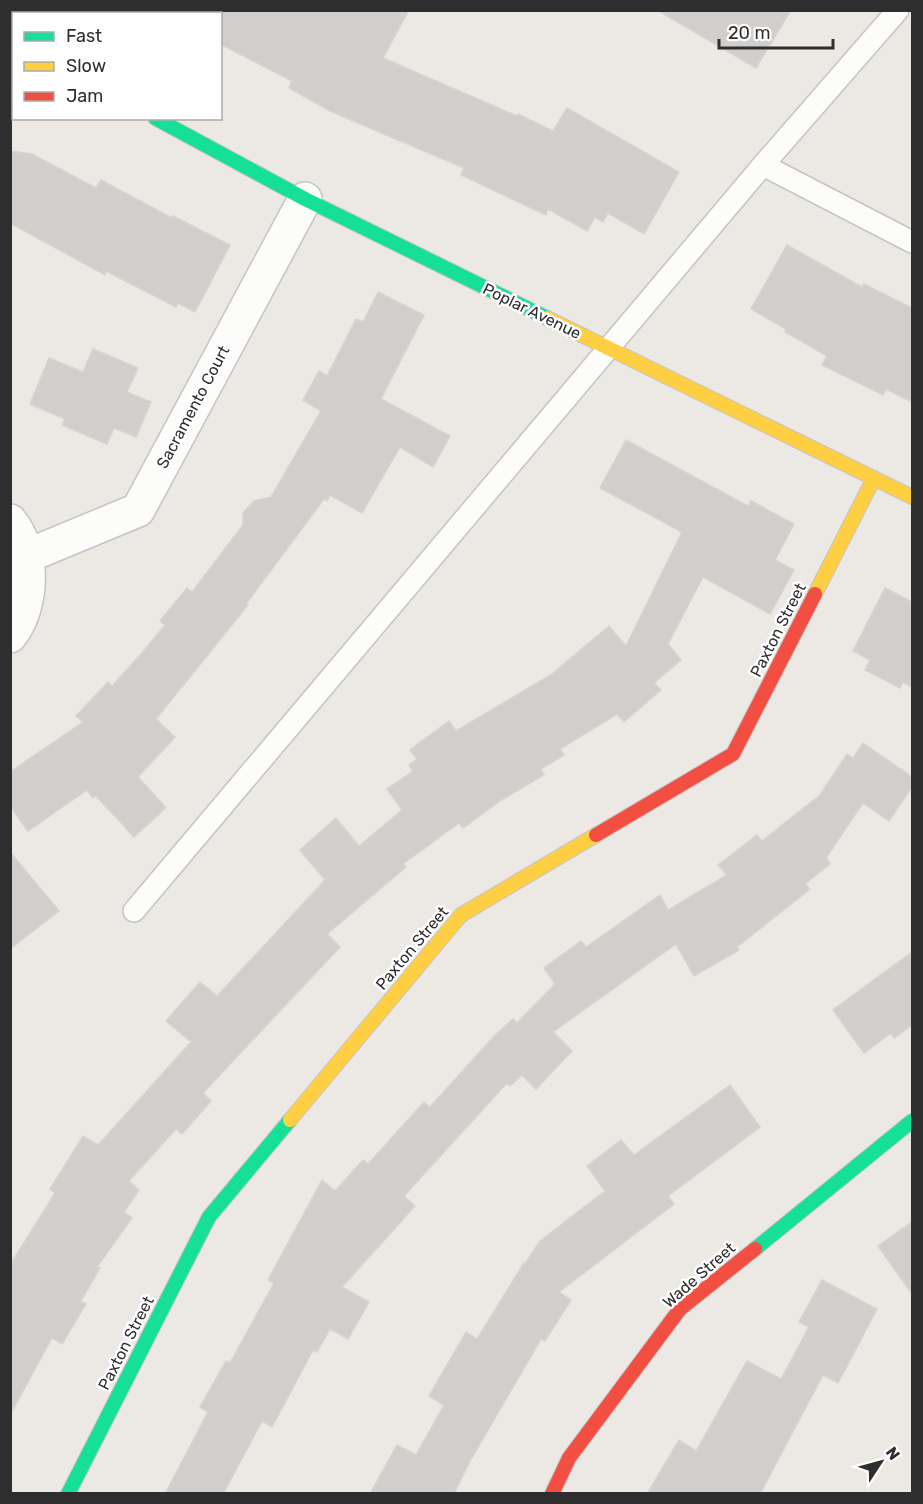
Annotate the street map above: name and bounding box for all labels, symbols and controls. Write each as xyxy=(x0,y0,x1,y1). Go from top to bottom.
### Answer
legend xyxy=(12,12,222,120)
scale bar xyxy=(719,12,833,50)
text: 20 m xyxy=(728,22,770,44)
text: Fast xyxy=(66,25,102,47)
text: Slow xyxy=(66,55,106,77)
text: Jam xyxy=(66,85,103,107)
street label: Poplar Avenue xyxy=(480,279,584,343)
street label: Sacramento Court xyxy=(153,342,233,472)
street label: Paxton Street xyxy=(746,580,810,680)
street label: Paxton Street xyxy=(372,902,452,994)
street label: Wade Street xyxy=(659,1238,739,1312)
street label: Paxton Street xyxy=(94,1293,158,1393)
north arrow xyxy=(851,1432,911,1492)
text: N xyxy=(882,1443,904,1464)

